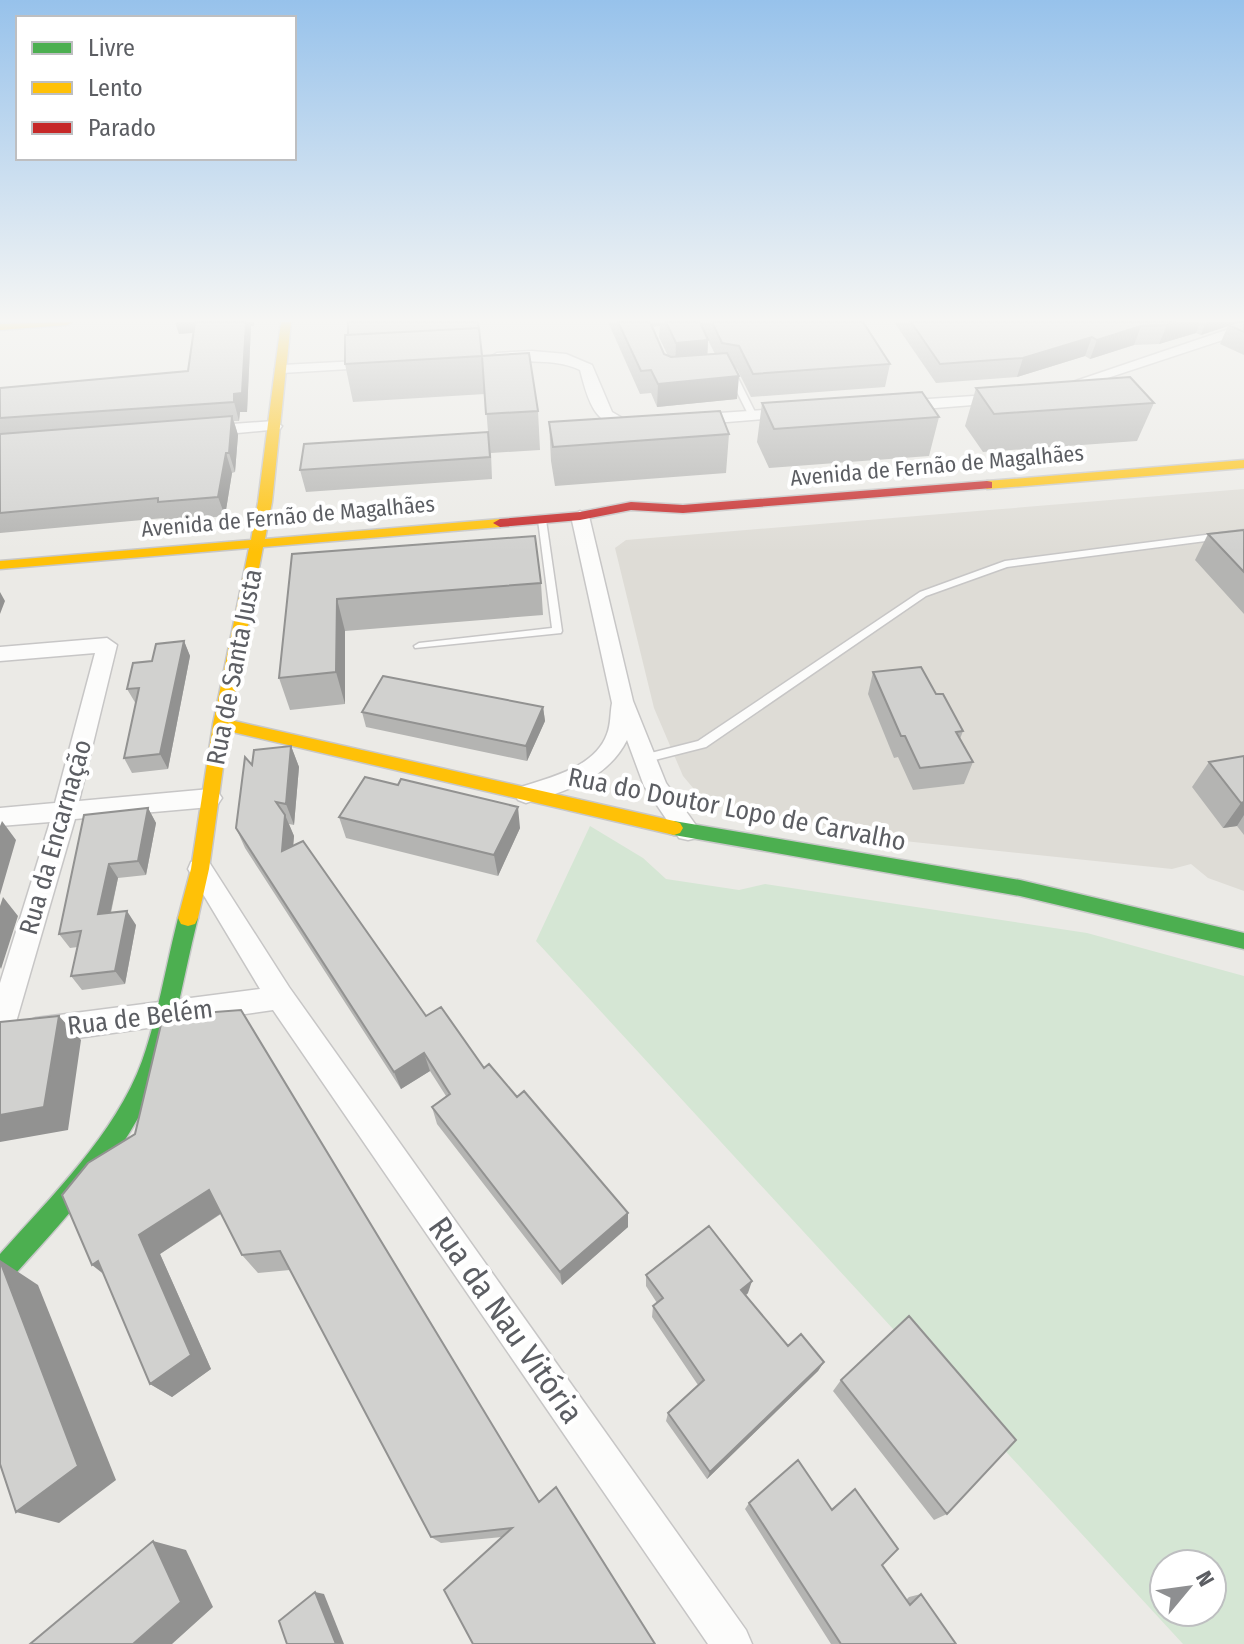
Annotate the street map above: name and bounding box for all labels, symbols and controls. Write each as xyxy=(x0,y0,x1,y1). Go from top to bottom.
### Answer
legend xyxy=(16,16,296,160)
text: Livre xyxy=(88,34,135,62)
text: Lento xyxy=(88,74,143,102)
text: Parado xyxy=(88,114,156,142)
street label: Avenida de Fernão de Magalhães xyxy=(789,439,1085,492)
street label: Avenida de Fernão de Magalhães xyxy=(140,490,436,543)
street label: Rua de Santa Justa xyxy=(200,567,269,768)
street label: Rua da Encarnação xyxy=(13,736,98,938)
street label: Rua do Doutor Lopo de Carvalho xyxy=(565,762,908,857)
street label: Rua de Belém xyxy=(66,993,214,1042)
street label: Rua da Nau Vitória xyxy=(421,1210,591,1430)
north arrow xyxy=(1148,1548,1228,1628)
text: N xyxy=(1190,1566,1220,1591)

